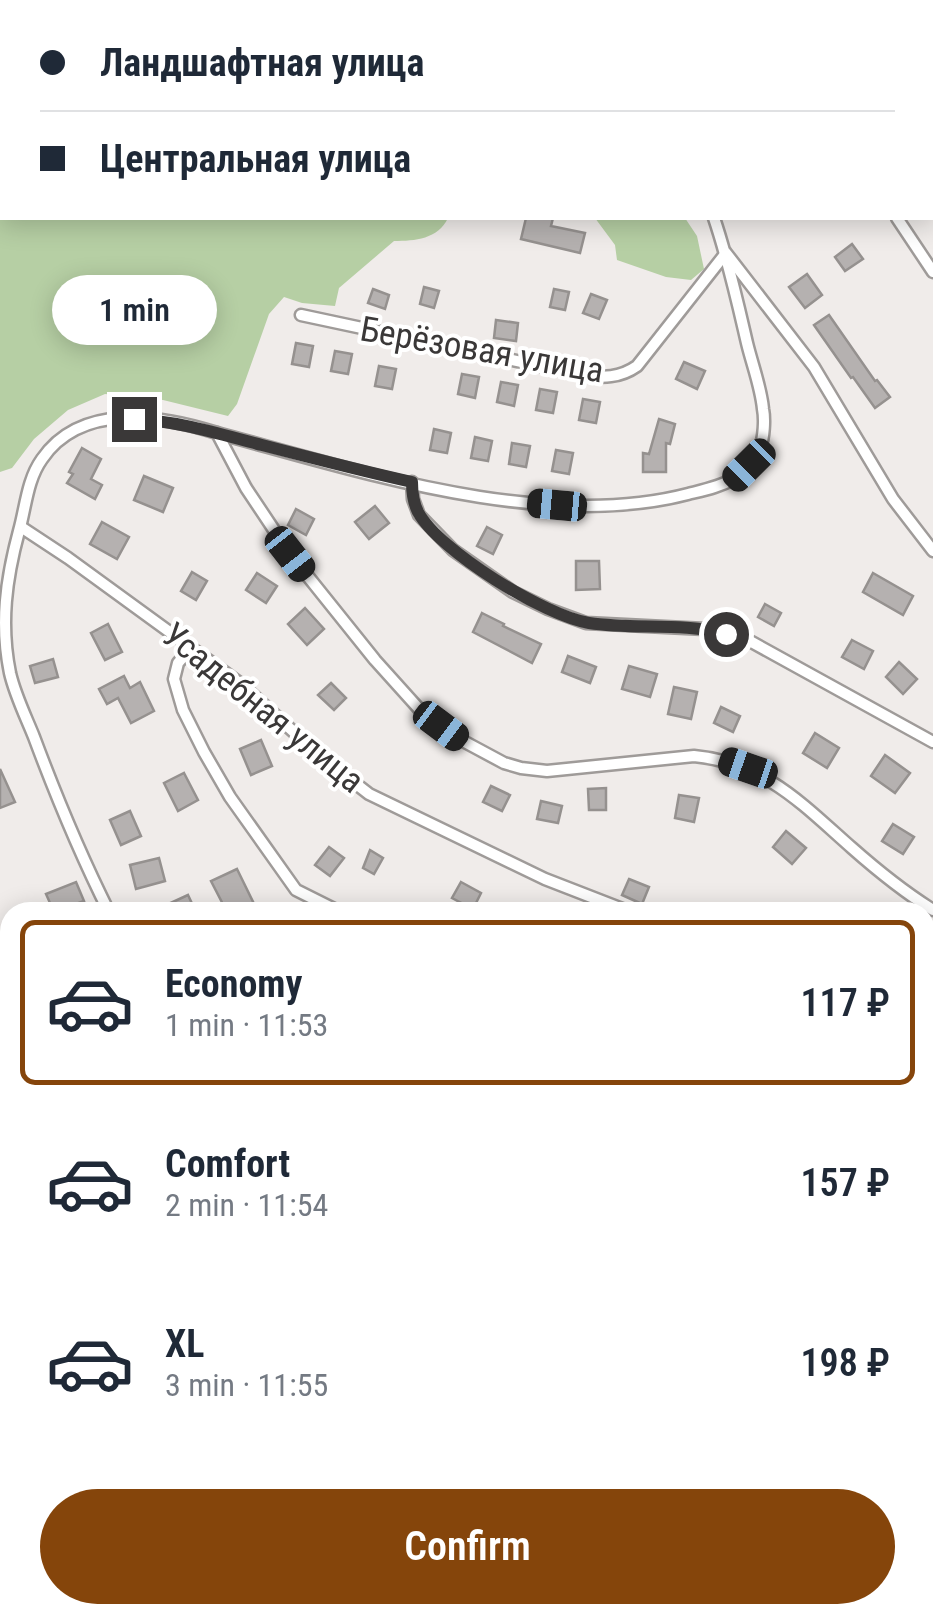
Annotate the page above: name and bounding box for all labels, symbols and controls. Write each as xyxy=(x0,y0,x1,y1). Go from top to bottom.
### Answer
text: Ландшафтная улица xyxy=(100,41,424,85)
text: Центральная улица xyxy=(100,137,411,181)
callout: 1 min xyxy=(52,274,216,344)
text: 1 min xyxy=(99,291,170,329)
street label: Берёзовая улица xyxy=(357,308,607,392)
route end xyxy=(112,397,157,442)
car xyxy=(717,433,781,497)
car xyxy=(526,487,588,523)
car xyxy=(260,521,320,587)
route start xyxy=(704,612,749,657)
street label: Усадебная улица xyxy=(154,614,372,802)
car xyxy=(408,696,474,756)
car xyxy=(715,744,781,792)
icon: car xyxy=(45,958,135,1048)
text: Economy xyxy=(165,962,302,1006)
text: 117 ₽ xyxy=(800,981,890,1025)
text: 1 min · 11:53 xyxy=(165,1006,328,1044)
icon: car xyxy=(45,1138,135,1228)
text: Comfort xyxy=(165,1142,290,1186)
text: 157 ₽ xyxy=(800,1161,890,1205)
text: 2 min · 11:54 xyxy=(165,1186,328,1224)
icon: car xyxy=(45,1318,135,1408)
text: XL xyxy=(165,1322,204,1366)
text: 198 ₽ xyxy=(800,1341,890,1385)
text: 3 min · 11:55 xyxy=(165,1366,328,1404)
button: Confirm xyxy=(40,1489,895,1604)

